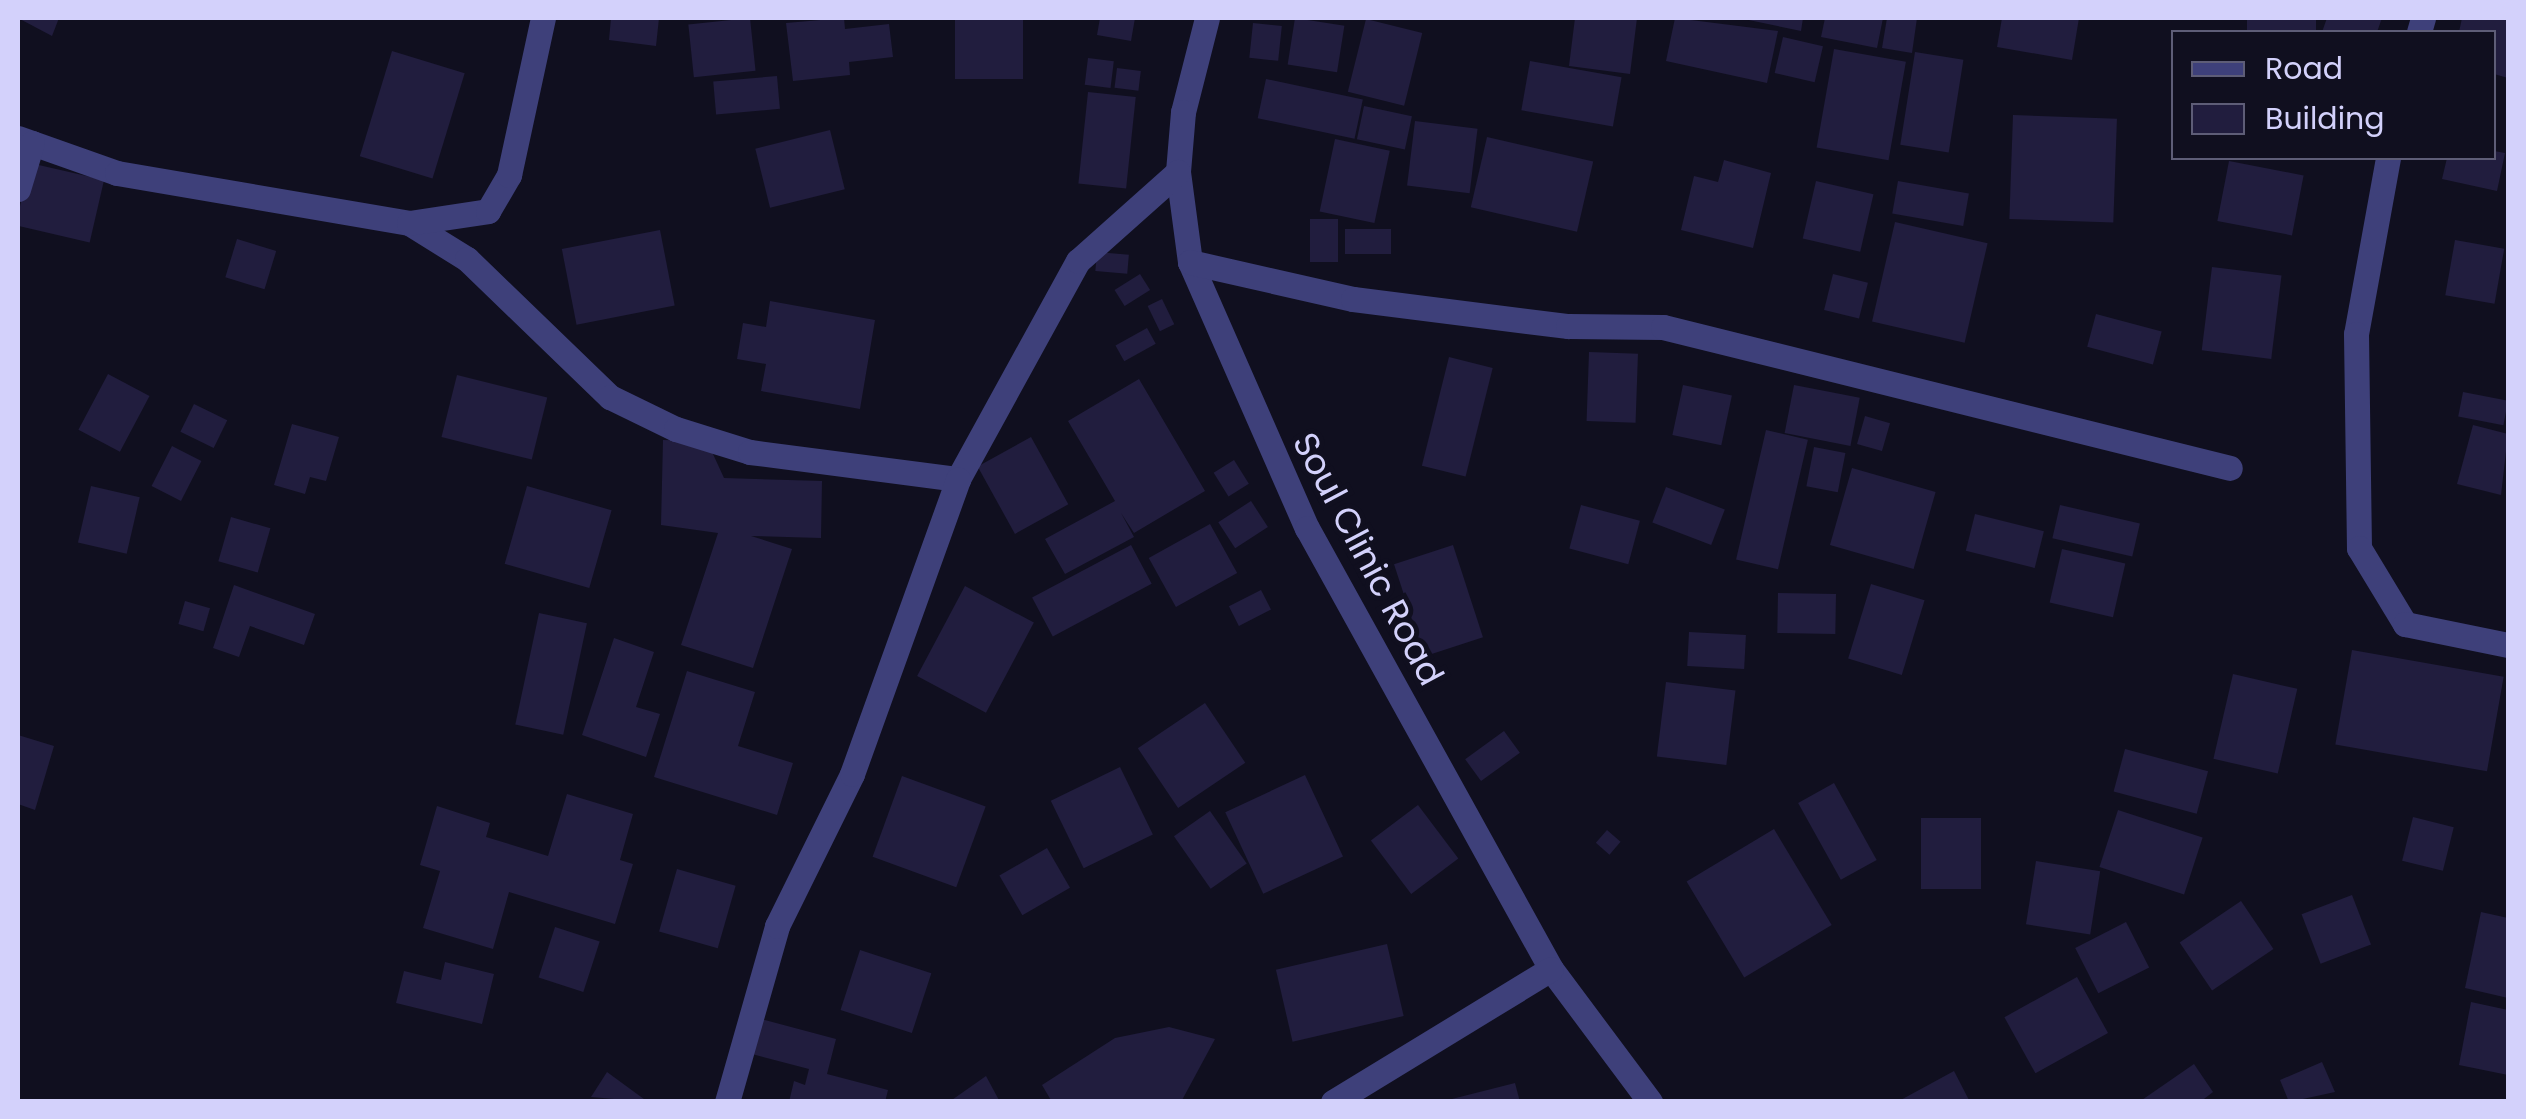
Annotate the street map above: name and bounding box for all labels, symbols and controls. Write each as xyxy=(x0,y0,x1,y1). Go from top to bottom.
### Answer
legend xyxy=(2171,30,2496,160)
text: Road xyxy=(2265,47,2343,90)
text: Building xyxy=(2265,97,2385,140)
street label: Soul Clinic Road xyxy=(1284,425,1452,693)

